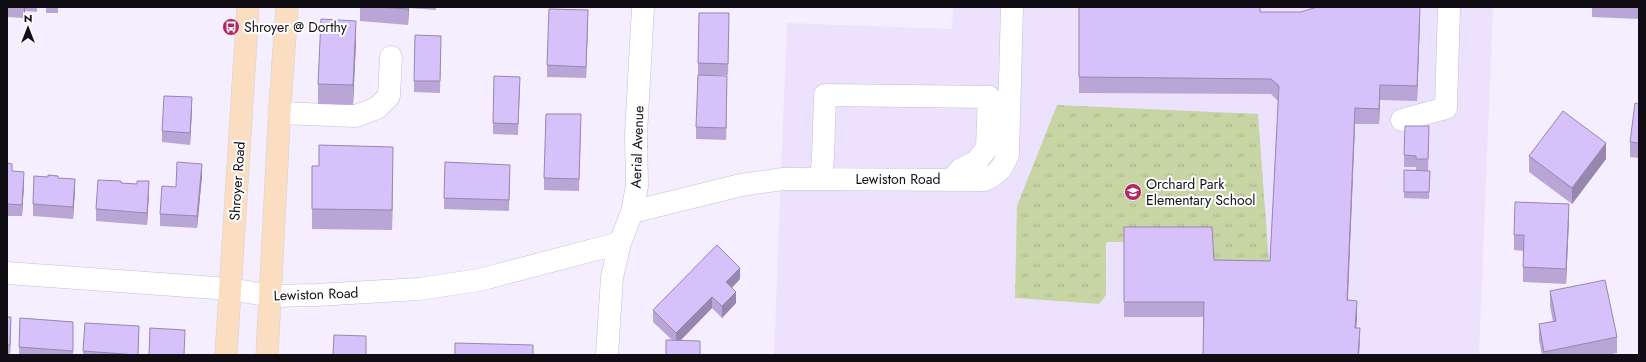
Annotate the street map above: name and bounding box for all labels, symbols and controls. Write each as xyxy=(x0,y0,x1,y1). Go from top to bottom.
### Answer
north arrow xyxy=(8,8,48,48)
text: N xyxy=(24,10,32,26)
bus stop icon: Shroyer @ Dorthy xyxy=(221,17,241,37)
place label: Shroyer @ Dorthy xyxy=(244,17,348,37)
street label: Aerial Avenue xyxy=(626,105,648,189)
street label: Shroyer Road xyxy=(224,141,250,221)
street label: Lewiston Road xyxy=(856,169,940,189)
place label: Orchard Park Elementary School xyxy=(1146,174,1256,210)
school or university icon: Orchard Park Elementary School xyxy=(1123,182,1143,202)
street label: Lewiston Road xyxy=(273,283,359,305)

